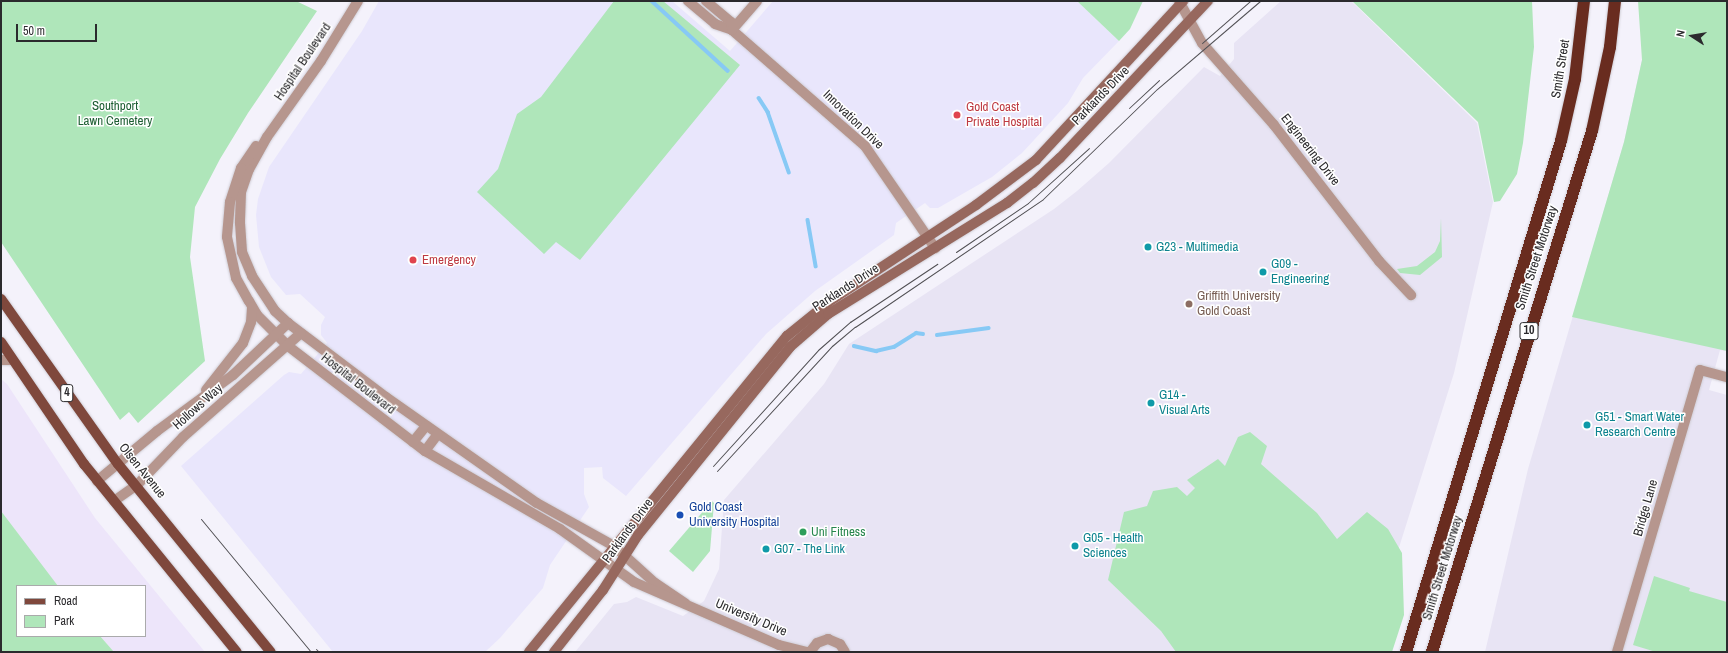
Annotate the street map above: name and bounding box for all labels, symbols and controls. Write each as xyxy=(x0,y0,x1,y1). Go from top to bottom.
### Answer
scale bar xyxy=(18,16,99,42)
north arrow xyxy=(1672,16,1712,56)
street label: Hospital Boulevard xyxy=(271,20,335,104)
text: 50 m xyxy=(23,23,45,39)
text: N xyxy=(1673,29,1688,38)
street label: Smith Street xyxy=(1549,39,1573,99)
street label: Parklands Drive xyxy=(1069,63,1133,129)
street label: Innovation Drive xyxy=(819,87,887,153)
park label: Southport Lawn Cemetery xyxy=(78,99,152,130)
place label: Gold Coast Private Hospital xyxy=(966,100,1042,131)
marker: Gold Coast Private Hospital xyxy=(951,109,963,121)
street label: Engineering Drive xyxy=(1277,111,1343,189)
street label: Smith Street Motorway xyxy=(1513,204,1561,312)
place label: G23 - Multimedia xyxy=(1156,239,1238,255)
marker: G23 - Multimedia xyxy=(1143,242,1153,252)
place label: Emergency xyxy=(422,252,476,268)
marker: Emergency xyxy=(407,254,419,266)
place label: G09 - Engineering xyxy=(1271,257,1329,288)
street label: Parklands Drive xyxy=(810,261,882,315)
marker: G09 - Engineering xyxy=(1258,267,1268,277)
place label: Griffith University Gold Coast xyxy=(1197,289,1280,320)
marker: Griffith University Gold Coast xyxy=(1184,299,1194,309)
road number: 10 xyxy=(1519,321,1539,341)
street label: Hospital Boulevard xyxy=(318,350,398,418)
street label: Hollows Way xyxy=(170,381,226,433)
road number: 4 xyxy=(60,383,74,403)
place label: G14 - Visual Arts xyxy=(1159,388,1210,419)
marker: G14 - Visual Arts xyxy=(1146,398,1156,408)
place label: G51 - Smart Water Research Centre xyxy=(1595,410,1684,441)
marker: G51 - Smart Water Research Centre xyxy=(1582,420,1592,430)
street label: Olsen Avenue xyxy=(115,440,169,502)
street label: Bridge Lane xyxy=(1630,478,1662,538)
street label: Parklands Drive xyxy=(599,496,657,566)
place label: Gold Coast University Hospital xyxy=(689,500,779,531)
marker: Gold Coast University Hospital xyxy=(674,509,686,521)
street label: Smith Street Motorway xyxy=(1420,514,1466,622)
place label: Uni Fitness xyxy=(811,524,866,540)
marker: Uni Fitness xyxy=(798,527,808,537)
place label: G05 - Health Sciences xyxy=(1083,531,1143,562)
place label: G07 - The Link xyxy=(774,541,845,557)
marker: G05 - Health Sciences xyxy=(1070,541,1080,551)
marker: G07 - The Link xyxy=(761,544,771,554)
legend xyxy=(16,585,146,637)
text: Road xyxy=(54,593,78,609)
street label: University Drive xyxy=(713,596,789,640)
text: Park xyxy=(54,613,74,629)

